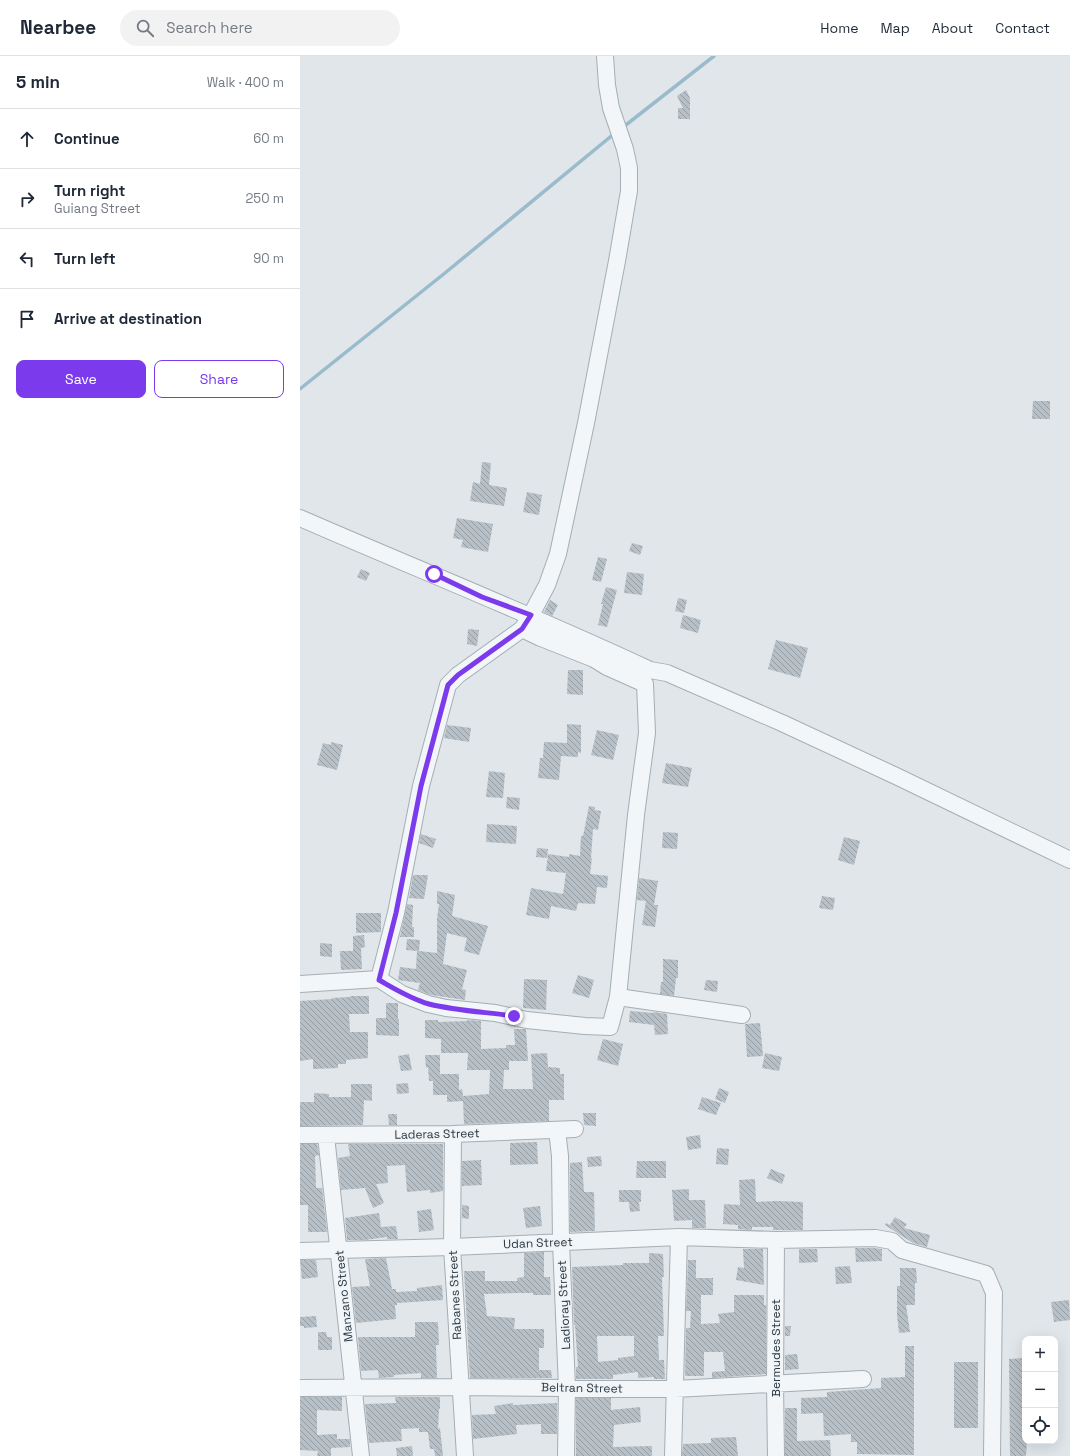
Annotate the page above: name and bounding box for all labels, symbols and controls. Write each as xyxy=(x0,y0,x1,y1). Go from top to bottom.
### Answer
search box xyxy=(120,10,400,46)
text: Nearbee xyxy=(20,15,96,40)
icon: search xyxy=(134,17,156,39)
text: Search here xyxy=(166,18,253,37)
text: Home xyxy=(820,19,858,37)
text: Map xyxy=(880,19,910,37)
text: About xyxy=(932,19,973,37)
text: Contact xyxy=(995,19,1050,37)
text: 5 min xyxy=(16,71,60,93)
text: Walk · 400 m xyxy=(207,74,284,91)
icon: ahead xyxy=(16,128,38,150)
text: Continue xyxy=(54,129,120,148)
text: 60 m xyxy=(253,130,284,147)
text: Turn right xyxy=(54,181,125,200)
icon: right xyxy=(16,188,38,210)
text: 250 m xyxy=(246,190,284,207)
text: Guiang Street xyxy=(54,200,141,217)
icon: left xyxy=(16,248,38,270)
text: Turn left xyxy=(54,249,116,268)
text: 90 m xyxy=(253,250,284,267)
icon: arrive xyxy=(16,308,38,330)
text: Arrive at destination xyxy=(54,309,202,328)
button: Save xyxy=(16,360,146,398)
button: Share xyxy=(154,360,284,398)
route start xyxy=(425,565,443,583)
route end xyxy=(505,1007,523,1025)
street label: Laderas Street xyxy=(394,1125,480,1143)
street label: Udan Street xyxy=(503,1234,573,1252)
street label: Manzano Street xyxy=(331,1249,357,1343)
street label: Rabanes Street xyxy=(445,1250,465,1340)
street label: Ladioray Street xyxy=(554,1260,574,1350)
street label: Bermudes Street xyxy=(768,1299,784,1397)
map controls xyxy=(1022,1336,1058,1444)
button: + xyxy=(1022,1336,1058,1372)
button: − xyxy=(1022,1372,1058,1408)
street label: Beltran Street xyxy=(541,1379,623,1397)
button: locate xyxy=(1022,1408,1058,1444)

